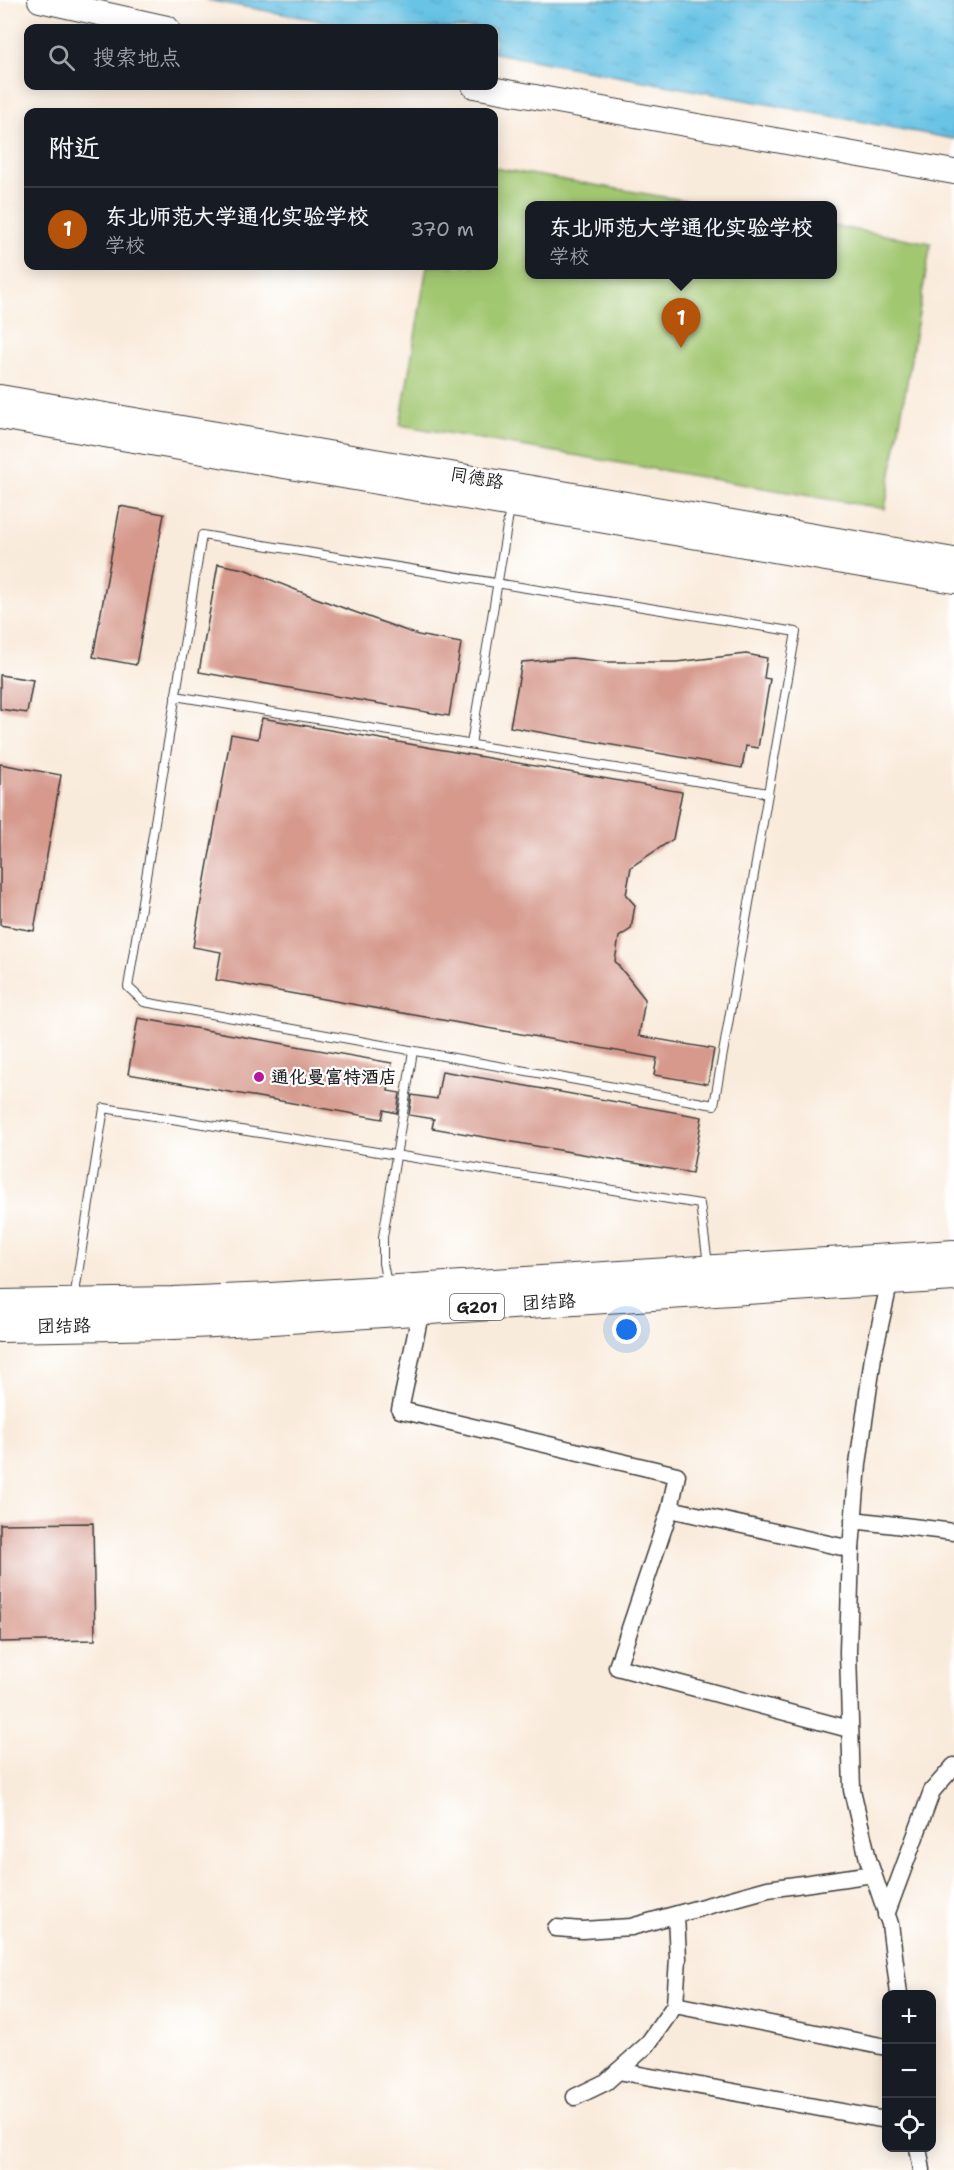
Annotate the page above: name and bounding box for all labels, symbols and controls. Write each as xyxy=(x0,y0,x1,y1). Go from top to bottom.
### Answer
search box xyxy=(24,24,498,90)
icon: search xyxy=(45,41,78,74)
text: 搜索地点 xyxy=(93,43,181,72)
text: 附近 xyxy=(48,130,100,165)
popup xyxy=(525,201,837,279)
text: 东北师范大学通化实验学校 xyxy=(105,202,369,231)
text: 东北师范大学通化实验学校 xyxy=(549,213,813,242)
text: 1 xyxy=(63,216,72,242)
text: 370 m xyxy=(410,216,474,242)
text: 学校 xyxy=(105,232,145,258)
text: 学校 xyxy=(549,243,589,269)
pin: 1 xyxy=(662,298,700,348)
street label: 同德路 xyxy=(448,461,506,495)
place label: 通化曼富特酒店 xyxy=(271,1065,397,1089)
marker: 通化曼富特酒店 xyxy=(252,1070,266,1084)
street label: 团结路 xyxy=(521,1289,577,1315)
road number: G201 xyxy=(450,1294,504,1320)
street label: 团结路 xyxy=(37,1314,91,1338)
your location xyxy=(612,1315,641,1344)
map controls xyxy=(882,1990,936,2152)
button: + xyxy=(882,1990,936,2044)
button: − xyxy=(882,2044,936,2098)
button: locate xyxy=(882,2098,936,2152)

